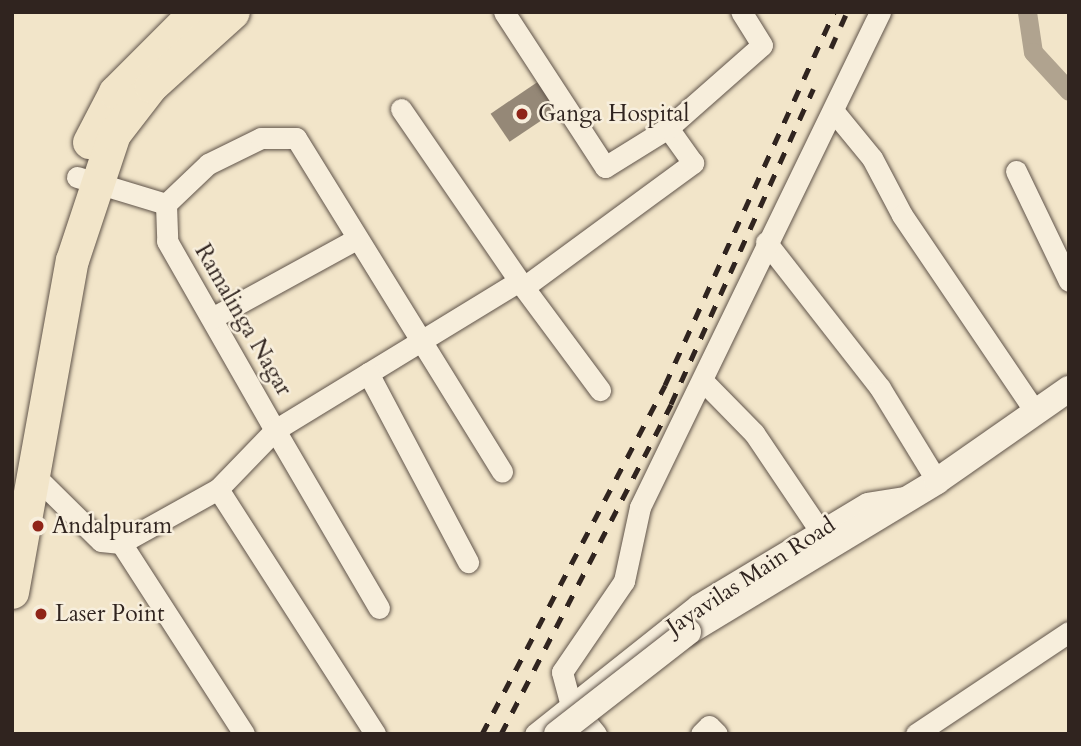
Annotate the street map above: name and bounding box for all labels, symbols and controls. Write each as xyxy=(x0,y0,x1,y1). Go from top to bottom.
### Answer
place label: Ganga Hospital xyxy=(538,100,689,128)
marker: Ganga Hospital xyxy=(512,104,532,124)
street label: Ramalinga Nagar xyxy=(188,239,298,401)
street label: Jayavilas Main Road xyxy=(662,511,840,641)
place label: Andalpuram xyxy=(52,512,172,540)
marker: Andalpuram xyxy=(30,518,46,534)
place label: Laser Point xyxy=(55,600,164,628)
marker: Laser Point xyxy=(33,606,49,622)

